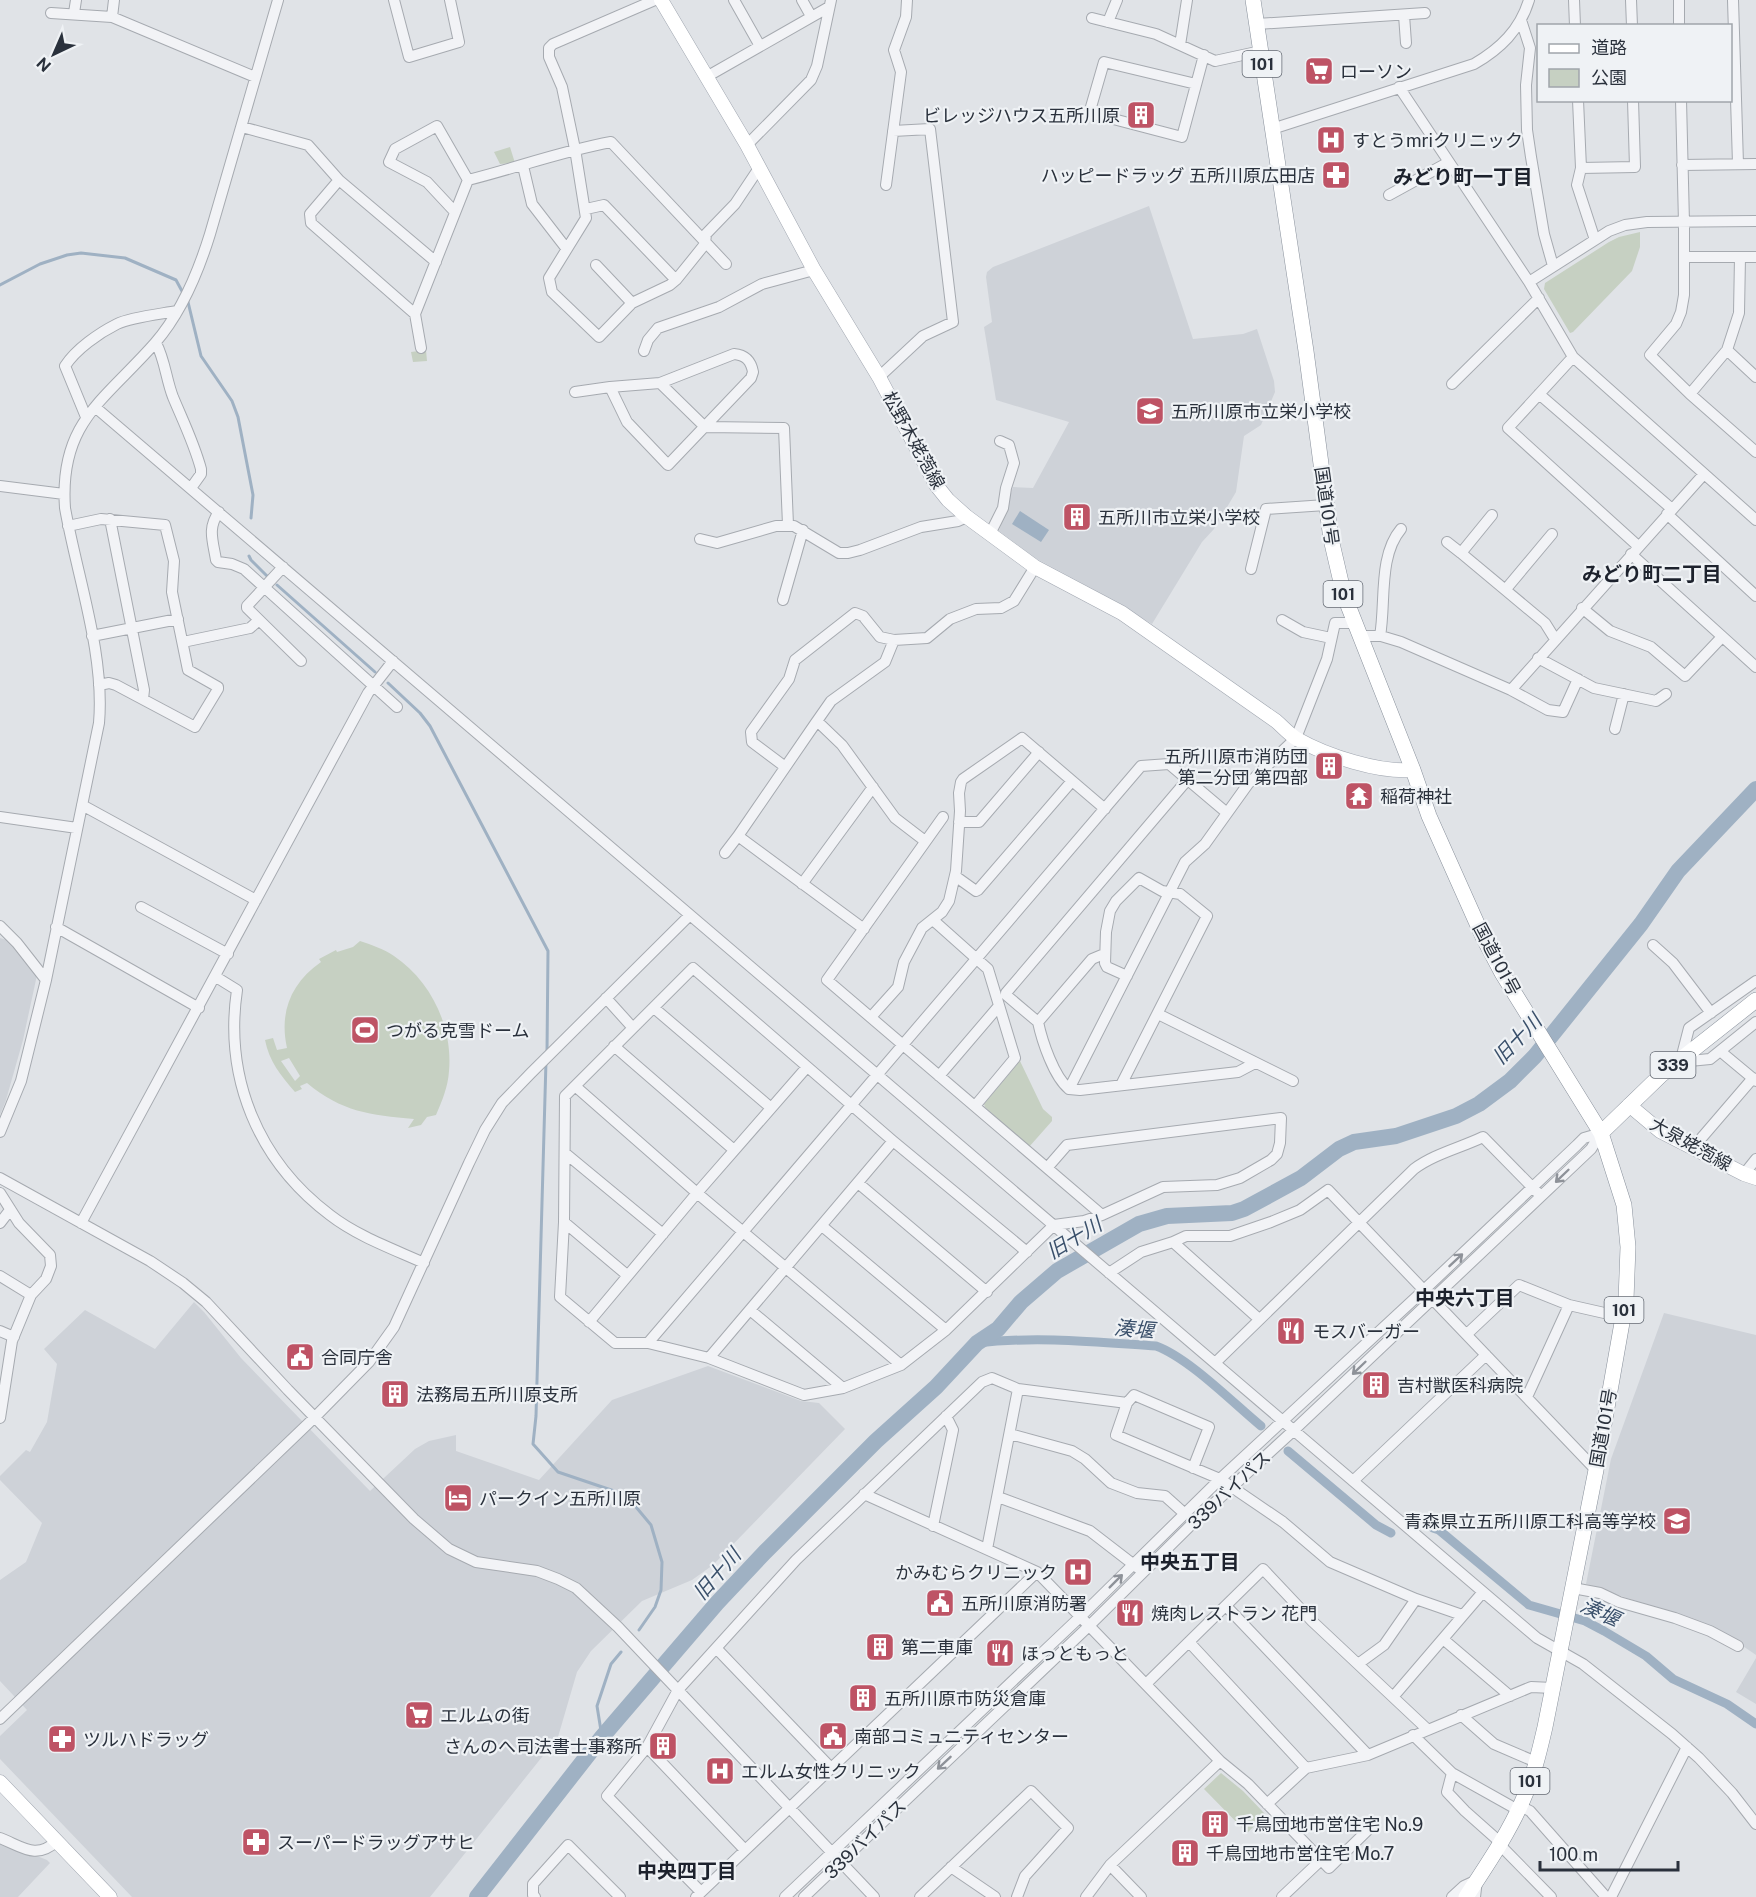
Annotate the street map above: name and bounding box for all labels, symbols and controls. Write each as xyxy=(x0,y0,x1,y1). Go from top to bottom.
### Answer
north arrow xyxy=(24,24,84,84)
legend xyxy=(1537,24,1732,102)
text: 道路 xyxy=(1591,37,1627,58)
road number: 101 xyxy=(1242,51,1282,77)
text: N xyxy=(33,53,55,76)
supermarket icon: ローソン xyxy=(1303,55,1335,87)
place label: ローソン xyxy=(1340,61,1412,82)
text: 公園 xyxy=(1591,67,1627,88)
building icon: ビレッジハウス五所川原 xyxy=(1125,99,1157,131)
place label: ビレッジハウス五所川原 xyxy=(923,105,1120,126)
hospital icon: すとうmriクリニック xyxy=(1315,124,1347,156)
place label: すとうmriクリニック xyxy=(1352,130,1523,151)
pharmacy icon: ハッピードラッグ 五所川原広田店 xyxy=(1320,159,1352,191)
place label: ハッピードラッグ 五所川原広田店 xyxy=(1041,165,1315,186)
district label: みどり町一丁目 xyxy=(1393,165,1533,189)
street label: 松野木姥萢線 xyxy=(879,388,949,492)
school or university icon: 五所川原市立栄小学校 xyxy=(1134,395,1166,427)
place label: 五所川原市立栄小学校 xyxy=(1171,401,1351,422)
street label: 国道101号 xyxy=(1311,465,1343,547)
building icon: 五所川市立栄小学校 xyxy=(1061,501,1093,533)
place label: 五所川市立栄小学校 xyxy=(1098,507,1260,528)
district label: みどり町二丁目 xyxy=(1582,562,1722,586)
road number: 101 xyxy=(1324,581,1362,607)
place label: 五所川原市消防団 第二分団 第四部 xyxy=(1164,746,1308,788)
building icon: 五所川原市消防団 第二分団 第四部 xyxy=(1313,750,1345,782)
temple icon: 稲荷神社 xyxy=(1343,780,1375,812)
place label: 稲荷神社 xyxy=(1380,786,1452,807)
street label: 国道101号 xyxy=(1469,919,1525,999)
water label: 旧十川 xyxy=(1488,1008,1548,1069)
sports icon: つがる克雪ドーム xyxy=(349,1014,381,1046)
place label: つがる克雪ドーム xyxy=(386,1020,529,1041)
road number: 339 xyxy=(1650,1052,1696,1078)
street label: 大泉姥萢線 xyxy=(1647,1113,1735,1175)
one-way arrow xyxy=(1555,1169,1570,1183)
water label: 旧十川 xyxy=(1042,1211,1108,1264)
one-way arrow xyxy=(1449,1252,1464,1267)
district label: 中央六丁目 xyxy=(1415,1286,1515,1310)
road number: 101 xyxy=(1604,1297,1644,1323)
water label: 湊堰 xyxy=(1113,1315,1159,1343)
restaurant icon: モスバーガー xyxy=(1275,1315,1307,1347)
place label: モスバーガー xyxy=(1312,1321,1420,1342)
public building icon: 合同庁舎 xyxy=(284,1341,316,1373)
place label: 合同庁舎 xyxy=(321,1347,393,1368)
one-way arrow xyxy=(1352,1361,1367,1375)
building icon: 吉村獣医科病院 xyxy=(1360,1369,1392,1401)
place label: 吉村獣医科病院 xyxy=(1397,1375,1523,1396)
building icon: 法務局五所川原支所 xyxy=(379,1378,411,1410)
place label: 法務局五所川原支所 xyxy=(416,1384,578,1405)
street label: 国道101号 xyxy=(1586,1387,1620,1469)
street label: 339バイパス xyxy=(1183,1446,1275,1534)
hotel icon: パークイン五所川原 xyxy=(442,1482,474,1514)
place label: パークイン五所川原 xyxy=(479,1488,641,1509)
school or university icon: 青森県立五所川原工科高等学校 xyxy=(1661,1505,1693,1537)
place label: 青森県立五所川原工科高等学校 xyxy=(1404,1511,1656,1532)
water label: 旧十川 xyxy=(688,1542,747,1605)
district label: 中央五丁目 xyxy=(1140,1550,1240,1574)
hospital icon: かみむらクリニック xyxy=(1062,1556,1094,1588)
place label: かみむらクリニック xyxy=(895,1562,1057,1583)
one-way arrow xyxy=(1109,1574,1124,1588)
public building icon: 五所川原消防署 xyxy=(924,1587,956,1619)
place label: 五所川原消防署 xyxy=(961,1593,1087,1614)
water label: 湊堰 xyxy=(1577,1593,1627,1633)
restaurant icon: 焼肉レストラン 花門 xyxy=(1114,1597,1146,1629)
place label: 焼肉レストラン 花門 xyxy=(1151,1603,1317,1624)
building icon: 第二車庫 xyxy=(864,1631,896,1663)
place label: 第二車庫 xyxy=(901,1637,973,1658)
restaurant icon: ほっともっと xyxy=(984,1637,1016,1669)
place label: ほっともっと xyxy=(1021,1643,1129,1664)
building icon: 五所川原市防災倉庫 xyxy=(847,1682,879,1714)
place label: 五所川原市防災倉庫 xyxy=(884,1688,1046,1709)
supermarket icon: エルムの街 xyxy=(403,1699,435,1731)
place label: エルムの街 xyxy=(440,1705,530,1726)
public building icon: 南部コミュニティセンター xyxy=(817,1720,849,1752)
pharmacy icon: ツルハドラッグ xyxy=(46,1723,78,1755)
place label: 南部コミュニティセンター xyxy=(854,1726,1069,1747)
place label: ツルハドラッグ xyxy=(83,1729,209,1750)
building icon: さんのへ司法書士事務所 xyxy=(647,1730,679,1762)
place label: さんのへ司法書士事務所 xyxy=(444,1736,642,1757)
hospital icon: エルム女性クリニック xyxy=(704,1755,736,1787)
one-way arrow xyxy=(937,1756,952,1770)
place label: エルム女性クリニック xyxy=(741,1761,921,1782)
road number: 101 xyxy=(1510,1768,1550,1794)
street label: 339バイパス xyxy=(820,1795,910,1883)
building icon: 千鳥団地市営住宅 No.9 xyxy=(1199,1808,1231,1840)
place label: 千鳥団地市営住宅 No.9 xyxy=(1236,1814,1423,1835)
pharmacy icon: スーパードラッグアサヒ xyxy=(240,1826,272,1858)
place label: スーパードラッグアサヒ xyxy=(277,1832,475,1853)
scale bar xyxy=(1540,1834,1678,1872)
building icon: 千鳥団地市営住宅 Mo.7 xyxy=(1169,1837,1201,1869)
place label: 千鳥団地市営住宅 Mo.7 xyxy=(1206,1843,1394,1864)
text: 100 m xyxy=(1549,1844,1598,1865)
district label: 中央四丁目 xyxy=(637,1859,737,1883)

